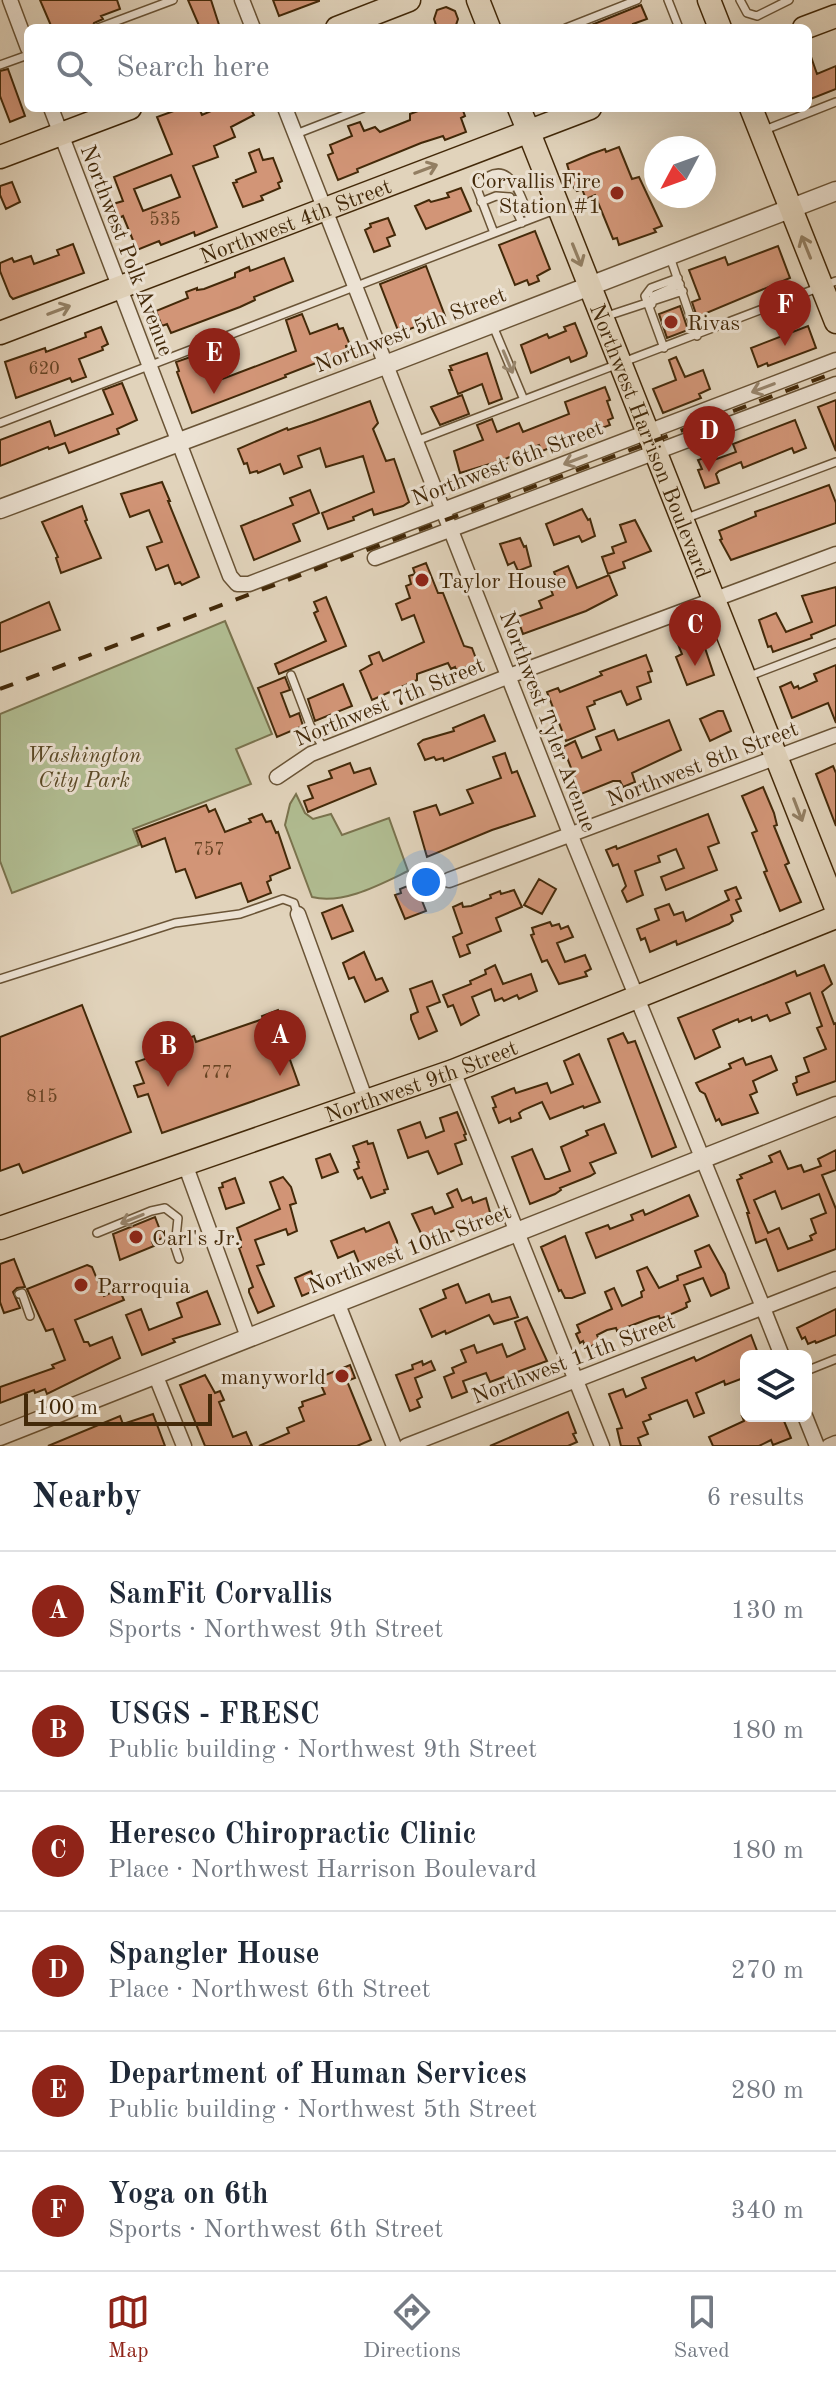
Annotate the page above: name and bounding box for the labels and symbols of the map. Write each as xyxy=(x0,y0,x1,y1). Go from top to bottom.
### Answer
north arrow xyxy=(644,136,716,208)
street label: Northwest Polk Avenue xyxy=(76,142,177,359)
one-way arrow xyxy=(413,161,438,175)
place label: Corvallis Fire Station #1 xyxy=(471,171,601,218)
street label: Northwest 4th Street xyxy=(197,176,395,269)
marker: Corvallis Fire Station #1 xyxy=(608,184,626,202)
house number: 535 xyxy=(149,211,181,229)
one-way arrow xyxy=(798,235,812,260)
one-way arrow xyxy=(571,242,585,267)
pin: F xyxy=(759,280,811,346)
street label: Northwest 5th Street xyxy=(312,284,509,378)
street label: Northwest Harrison Boulevard xyxy=(585,301,713,582)
one-way arrow xyxy=(46,302,71,316)
marker: Rivas xyxy=(662,313,680,331)
place label: Rivas xyxy=(687,313,740,335)
pin: E xyxy=(188,328,240,394)
one-way arrow xyxy=(502,349,516,374)
house number: 620 xyxy=(28,360,60,378)
one-way arrow xyxy=(751,382,776,396)
pin: D xyxy=(683,406,735,472)
street label: Northwest 6th Street xyxy=(409,417,606,511)
one-way arrow xyxy=(563,454,588,468)
marker: Taylor House xyxy=(413,571,431,589)
place label: Taylor House xyxy=(438,571,566,593)
pin: C xyxy=(669,600,721,666)
street label: Northwest Tyler Avenue xyxy=(495,608,599,835)
street label: Northwest 7th Street xyxy=(292,655,488,751)
street label: Northwest 8th Street xyxy=(604,718,801,812)
park label: Washington City Park xyxy=(27,745,142,792)
one-way arrow xyxy=(791,797,806,822)
house number: 757 xyxy=(193,841,225,859)
your location xyxy=(406,862,446,902)
pin: A xyxy=(254,1010,306,1076)
pin: B xyxy=(142,1021,194,1087)
street label: Northwest 9th Street xyxy=(323,1037,521,1127)
house number: 777 xyxy=(201,1064,233,1082)
house number: 815 xyxy=(26,1088,58,1106)
street label: Northwest 10th Street xyxy=(305,1201,514,1299)
one-way arrow xyxy=(120,1213,145,1227)
marker: Carl's Jr. xyxy=(127,1228,145,1246)
place label: Carl's Jr. xyxy=(152,1228,241,1250)
marker: Parroquia xyxy=(72,1276,90,1294)
place label: Parroquia xyxy=(97,1276,191,1298)
street label: Northwest 11th Street xyxy=(469,1311,678,1409)
place label: manyworld xyxy=(221,1367,326,1389)
marker: manyworld xyxy=(333,1367,351,1385)
scale bar xyxy=(24,1390,212,1426)

